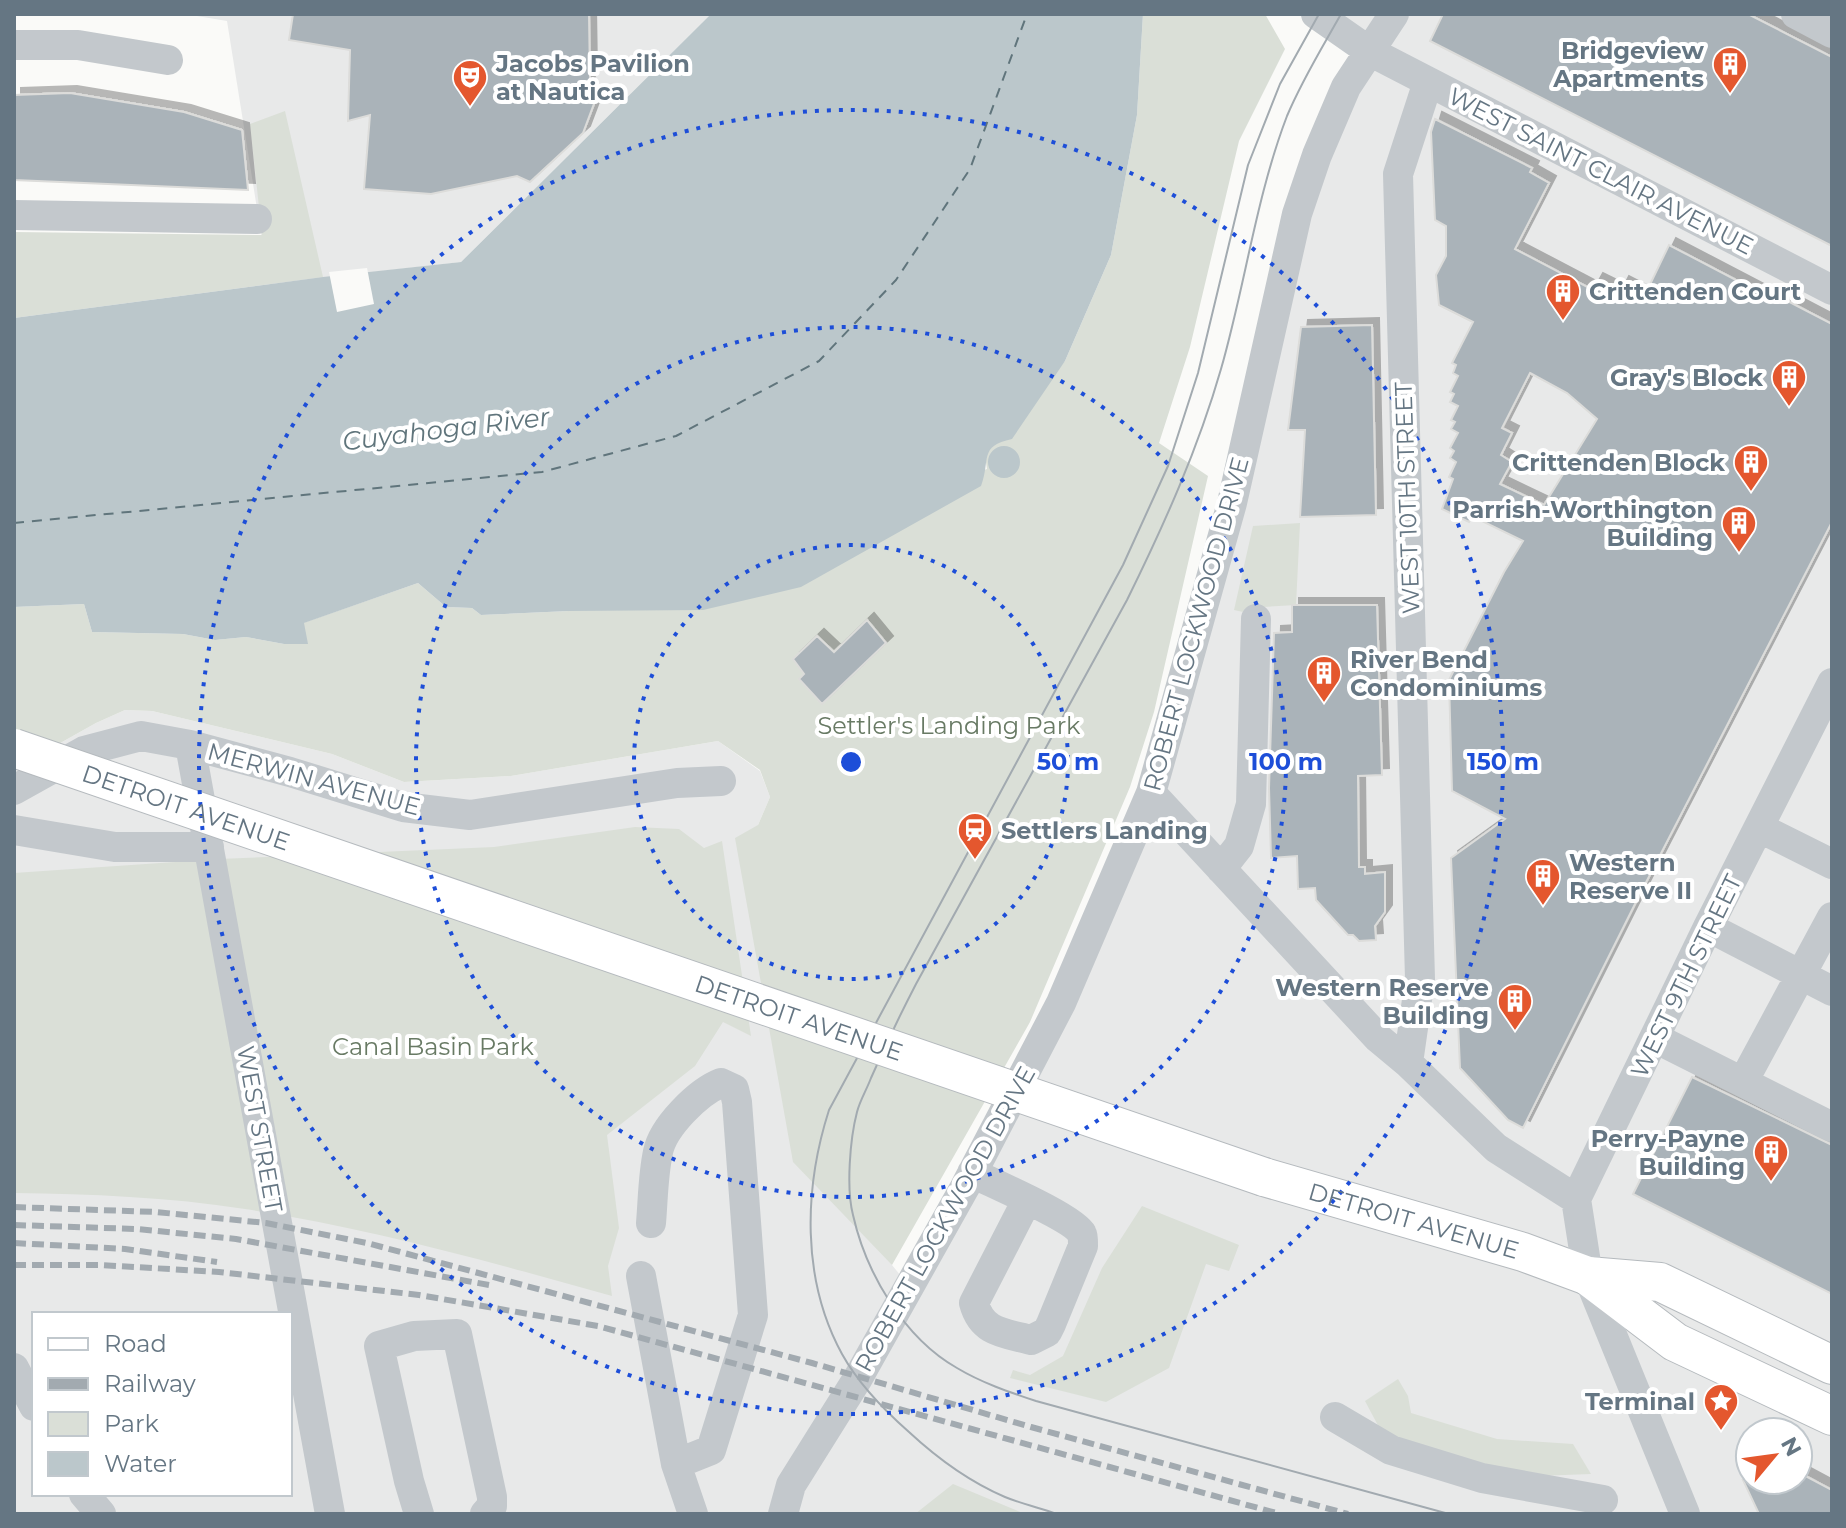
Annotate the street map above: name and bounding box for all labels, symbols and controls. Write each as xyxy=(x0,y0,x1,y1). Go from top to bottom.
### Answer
place label: Bridgeview Apartments xyxy=(1552,36,1705,93)
building icon: Bridgeview Apartments xyxy=(1711,45,1749,95)
place label: Jacobs Pavilion at Nautica xyxy=(495,49,690,106)
theatre icon: Jacobs Pavilion at Nautica xyxy=(451,58,489,108)
street label: WEST SAINT CLAIR AVENUE xyxy=(1444,81,1758,261)
building icon: Crittenden Court xyxy=(1544,272,1582,322)
place label: Crittenden Court xyxy=(1589,277,1802,306)
building icon: Gray's Block xyxy=(1770,358,1808,408)
place label: Gray's Block xyxy=(1610,363,1763,392)
street label: WEST 10TH STREET xyxy=(1388,381,1426,615)
water label: Cuyahoga River xyxy=(340,400,552,458)
building icon: Crittenden Block xyxy=(1732,443,1770,493)
place label: Crittenden Block xyxy=(1512,448,1725,477)
street label: ROBERT LOCKWOOD DRIVE xyxy=(1137,454,1255,794)
place label: Parrish-Worthington Building xyxy=(1452,495,1713,552)
building icon: Parrish-Worthington Building xyxy=(1720,504,1758,554)
place label: River Bend Condominiums xyxy=(1350,645,1543,702)
building icon: River Bend Condominiums xyxy=(1305,654,1343,704)
park label: Settler's Landing Park xyxy=(818,711,1081,740)
street label: MERWIN AVENUE xyxy=(204,737,424,821)
text: 50 m xyxy=(1037,747,1099,776)
text: 100 m xyxy=(1249,747,1323,776)
text: 150 m xyxy=(1467,747,1539,776)
centre of rings xyxy=(837,748,865,776)
street label: DETROIT AVENUE xyxy=(78,758,294,856)
station icon: Settlers Landing xyxy=(956,811,994,861)
place label: Settlers Landing xyxy=(1001,816,1208,845)
place label: Western Reserve II xyxy=(1569,848,1692,905)
building icon: Western Reserve II xyxy=(1524,857,1562,907)
street label: WEST 9TH STREET xyxy=(1624,870,1748,1082)
street label: DETROIT AVENUE xyxy=(691,968,907,1067)
place label: Western Reserve Building xyxy=(1275,973,1489,1030)
building icon: Western Reserve Building xyxy=(1496,982,1534,1032)
park label: Canal Basin Park xyxy=(332,1032,535,1061)
street label: WEST STREET xyxy=(231,1044,289,1215)
street label: ROBERT LOCKWOOD DRIVE xyxy=(849,1061,1041,1377)
place label: Perry-Payne Building xyxy=(1591,1124,1745,1181)
building icon: Perry-Payne Building xyxy=(1752,1133,1790,1183)
street label: DETROIT AVENUE xyxy=(1305,1176,1523,1265)
legend xyxy=(32,1312,292,1496)
text: Road xyxy=(104,1329,167,1358)
text: Railway xyxy=(104,1369,196,1398)
place icon: Terminal xyxy=(1702,1382,1740,1432)
place label: Terminal xyxy=(1585,1387,1695,1416)
text: Park xyxy=(104,1409,159,1438)
north arrow xyxy=(1734,1416,1814,1496)
text: N xyxy=(1775,1432,1807,1461)
text: Water xyxy=(104,1449,177,1478)

